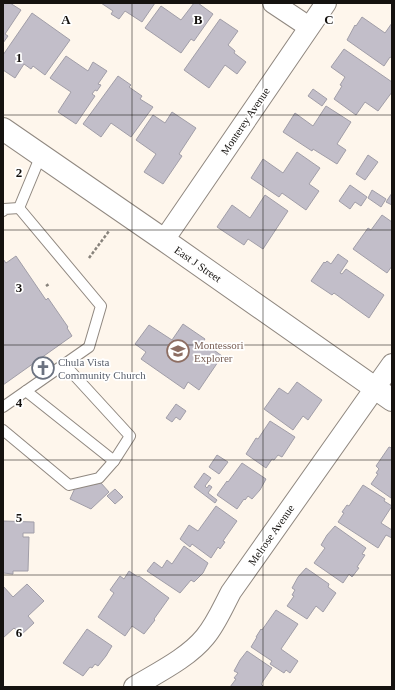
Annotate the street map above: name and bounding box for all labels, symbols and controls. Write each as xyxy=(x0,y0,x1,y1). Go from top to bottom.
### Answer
text: A xyxy=(61,12,71,27)
text: B xyxy=(194,12,203,27)
text: C xyxy=(324,12,334,27)
text: 1 xyxy=(16,50,22,65)
street label: Monterey Avenue xyxy=(218,85,272,157)
text: 2 xyxy=(16,165,22,180)
street label: East J Street xyxy=(172,243,224,285)
text: 3 xyxy=(16,280,23,295)
school or university icon: Montessori Explorer xyxy=(165,338,191,364)
place label: Montessori Explorer xyxy=(194,339,244,364)
church icon: Chula Vista Community Church xyxy=(30,355,56,381)
place label: Chula Vista Community Church xyxy=(58,356,146,381)
text: 4 xyxy=(16,395,23,410)
street label: Melrose Avenue xyxy=(246,502,297,568)
text: 5 xyxy=(16,510,23,525)
text: 6 xyxy=(16,625,23,640)

